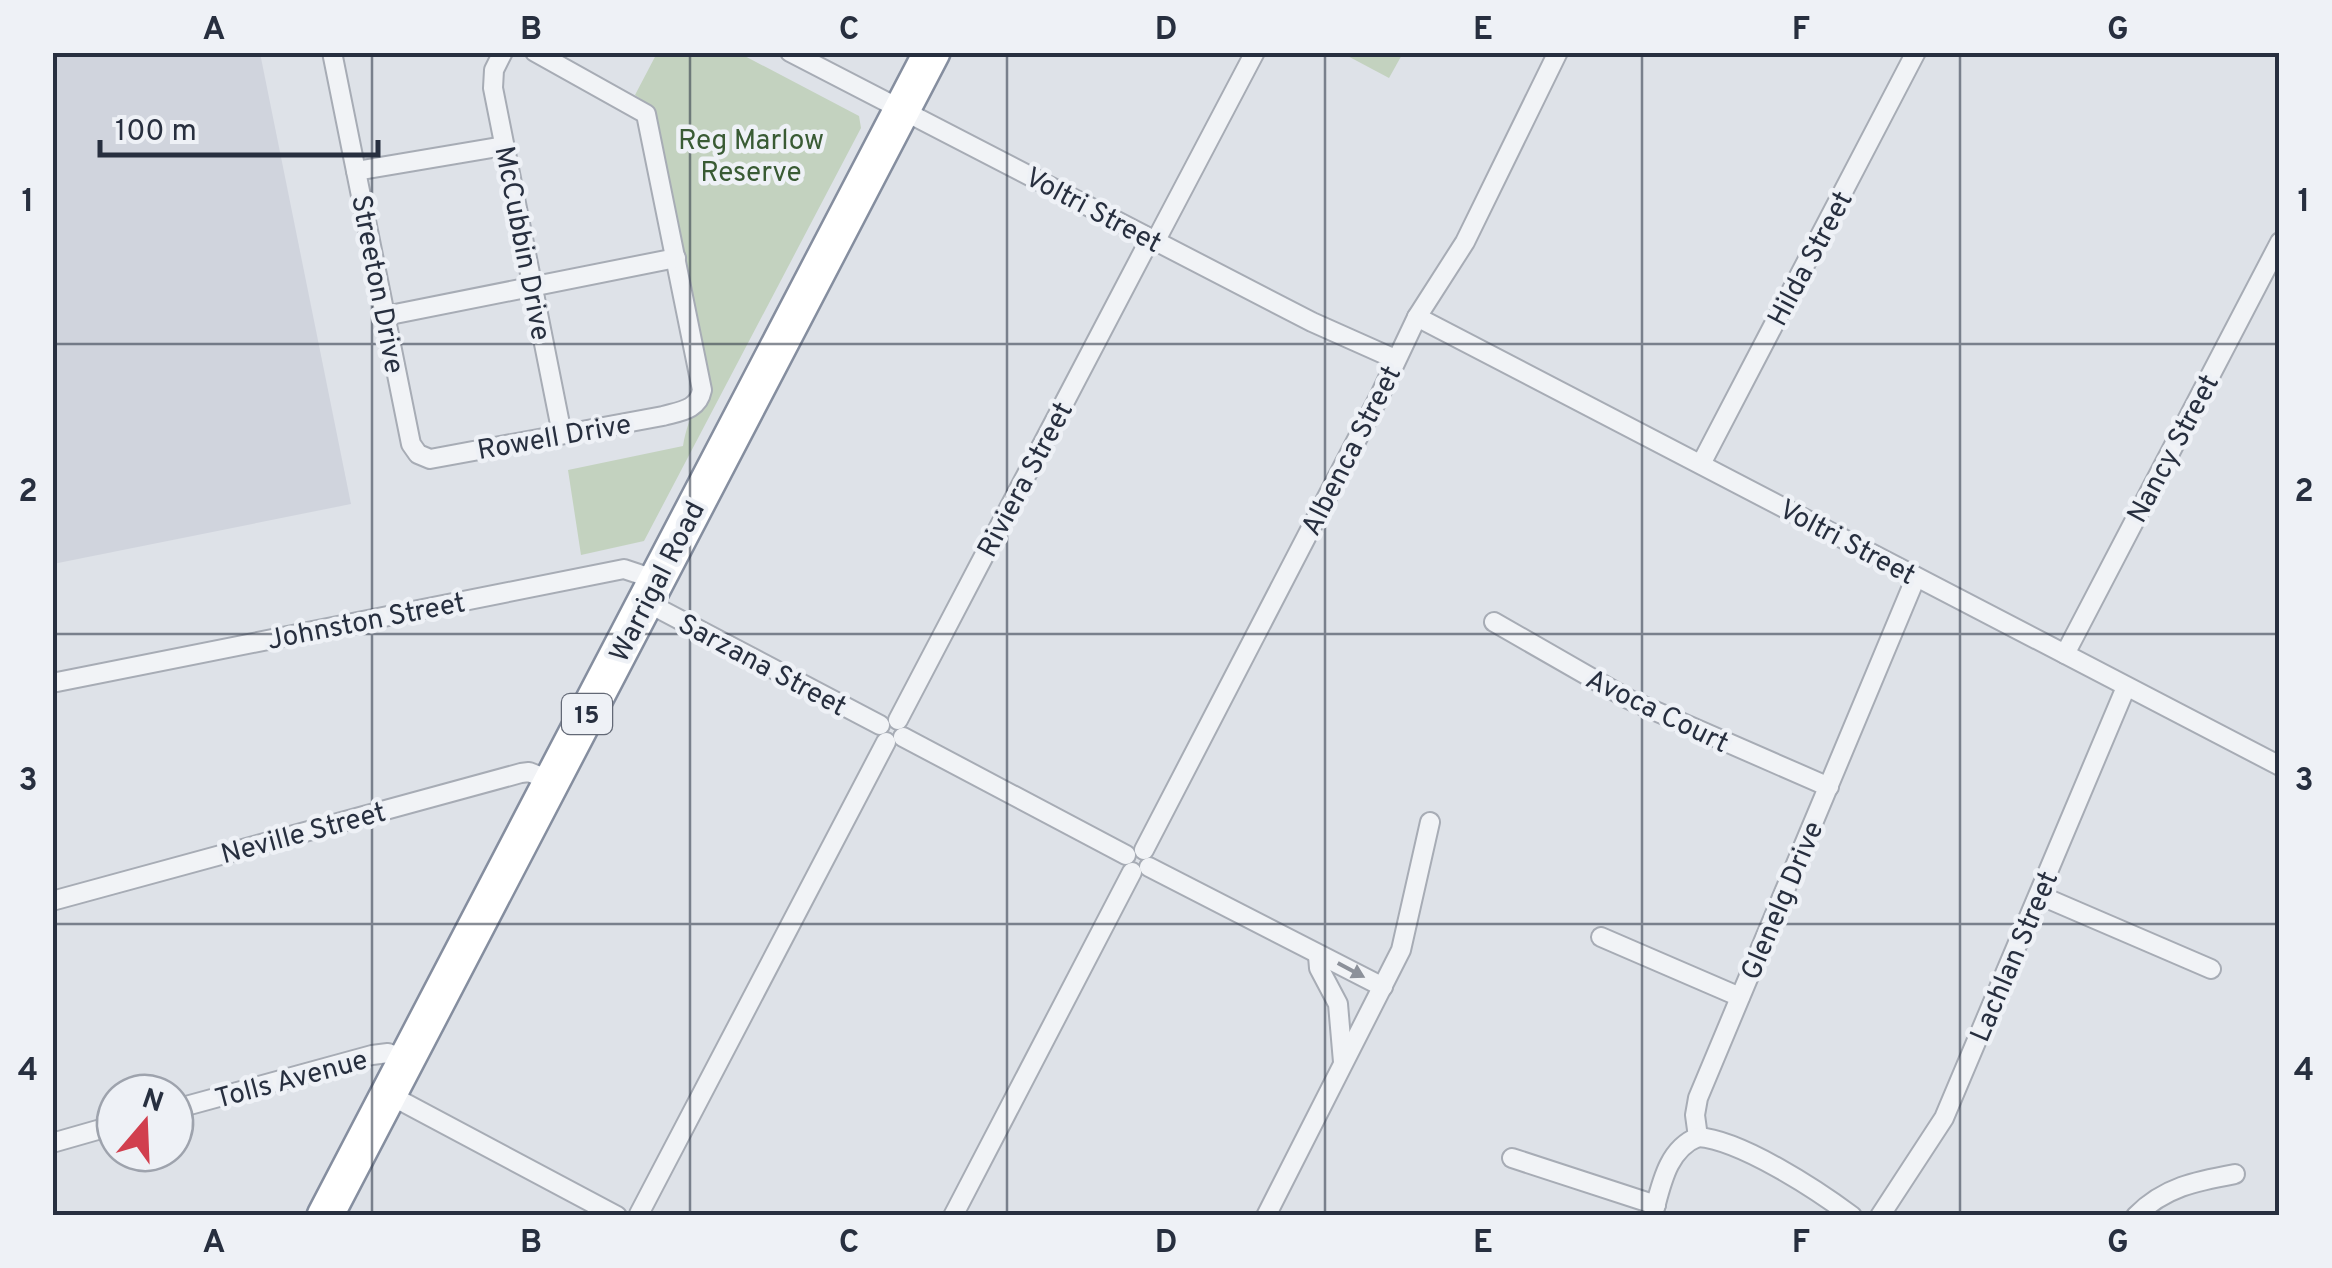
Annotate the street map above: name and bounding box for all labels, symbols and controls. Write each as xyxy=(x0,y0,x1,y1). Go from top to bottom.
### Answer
text: A xyxy=(203,11,225,51)
text: B xyxy=(520,11,542,51)
text: C xyxy=(839,11,859,51)
text: D xyxy=(1155,11,1177,51)
text: E xyxy=(1473,11,1493,51)
text: F xyxy=(1792,11,1810,51)
text: G xyxy=(2107,11,2129,51)
scale bar xyxy=(100,95,378,157)
text: 100 m xyxy=(115,114,197,151)
park label: Reg Marlow Reserve xyxy=(678,124,824,192)
street label: McCubbin Drive xyxy=(485,143,558,344)
street label: Voltri Street xyxy=(1018,161,1167,263)
text: 1 xyxy=(22,183,34,223)
text: 1 xyxy=(2298,183,2310,223)
street label: Hilda Street xyxy=(1761,186,1862,333)
street label: Streeton Drive xyxy=(341,192,411,377)
street label: Albenca Street xyxy=(1294,360,1411,542)
street label: Nancy Street xyxy=(2121,369,2229,530)
street label: Riviera Street xyxy=(971,396,1083,564)
street label: Rowell Drive xyxy=(475,408,634,470)
text: 2 xyxy=(18,473,38,513)
text: 2 xyxy=(2294,473,2314,513)
street label: Voltri Street xyxy=(1772,493,1921,595)
street label: Warrigal Road xyxy=(603,496,715,669)
street label: Johnston Street xyxy=(265,586,469,660)
street label: Sarzana Street xyxy=(671,607,852,726)
street label: Avoca Court xyxy=(1579,663,1734,763)
road number: 15 xyxy=(562,694,612,734)
text: 3 xyxy=(18,762,38,802)
text: 3 xyxy=(2294,762,2314,802)
street label: Neville Street xyxy=(217,796,390,874)
street label: Glenelg Drive xyxy=(1734,816,1833,986)
street label: Lachlan Street xyxy=(1964,866,2068,1048)
one-way arrow xyxy=(1337,961,1366,978)
street label: Tolls Avenue xyxy=(212,1043,372,1119)
text: 4 xyxy=(18,1052,38,1092)
text: 4 xyxy=(2294,1052,2314,1092)
north arrow xyxy=(95,1073,195,1173)
text: N xyxy=(137,1082,168,1122)
text: A xyxy=(203,1224,225,1264)
text: B xyxy=(520,1224,542,1264)
text: C xyxy=(839,1224,859,1264)
text: D xyxy=(1155,1224,1177,1264)
text: E xyxy=(1473,1224,1493,1264)
text: F xyxy=(1792,1224,1810,1264)
text: G xyxy=(2107,1224,2129,1264)

